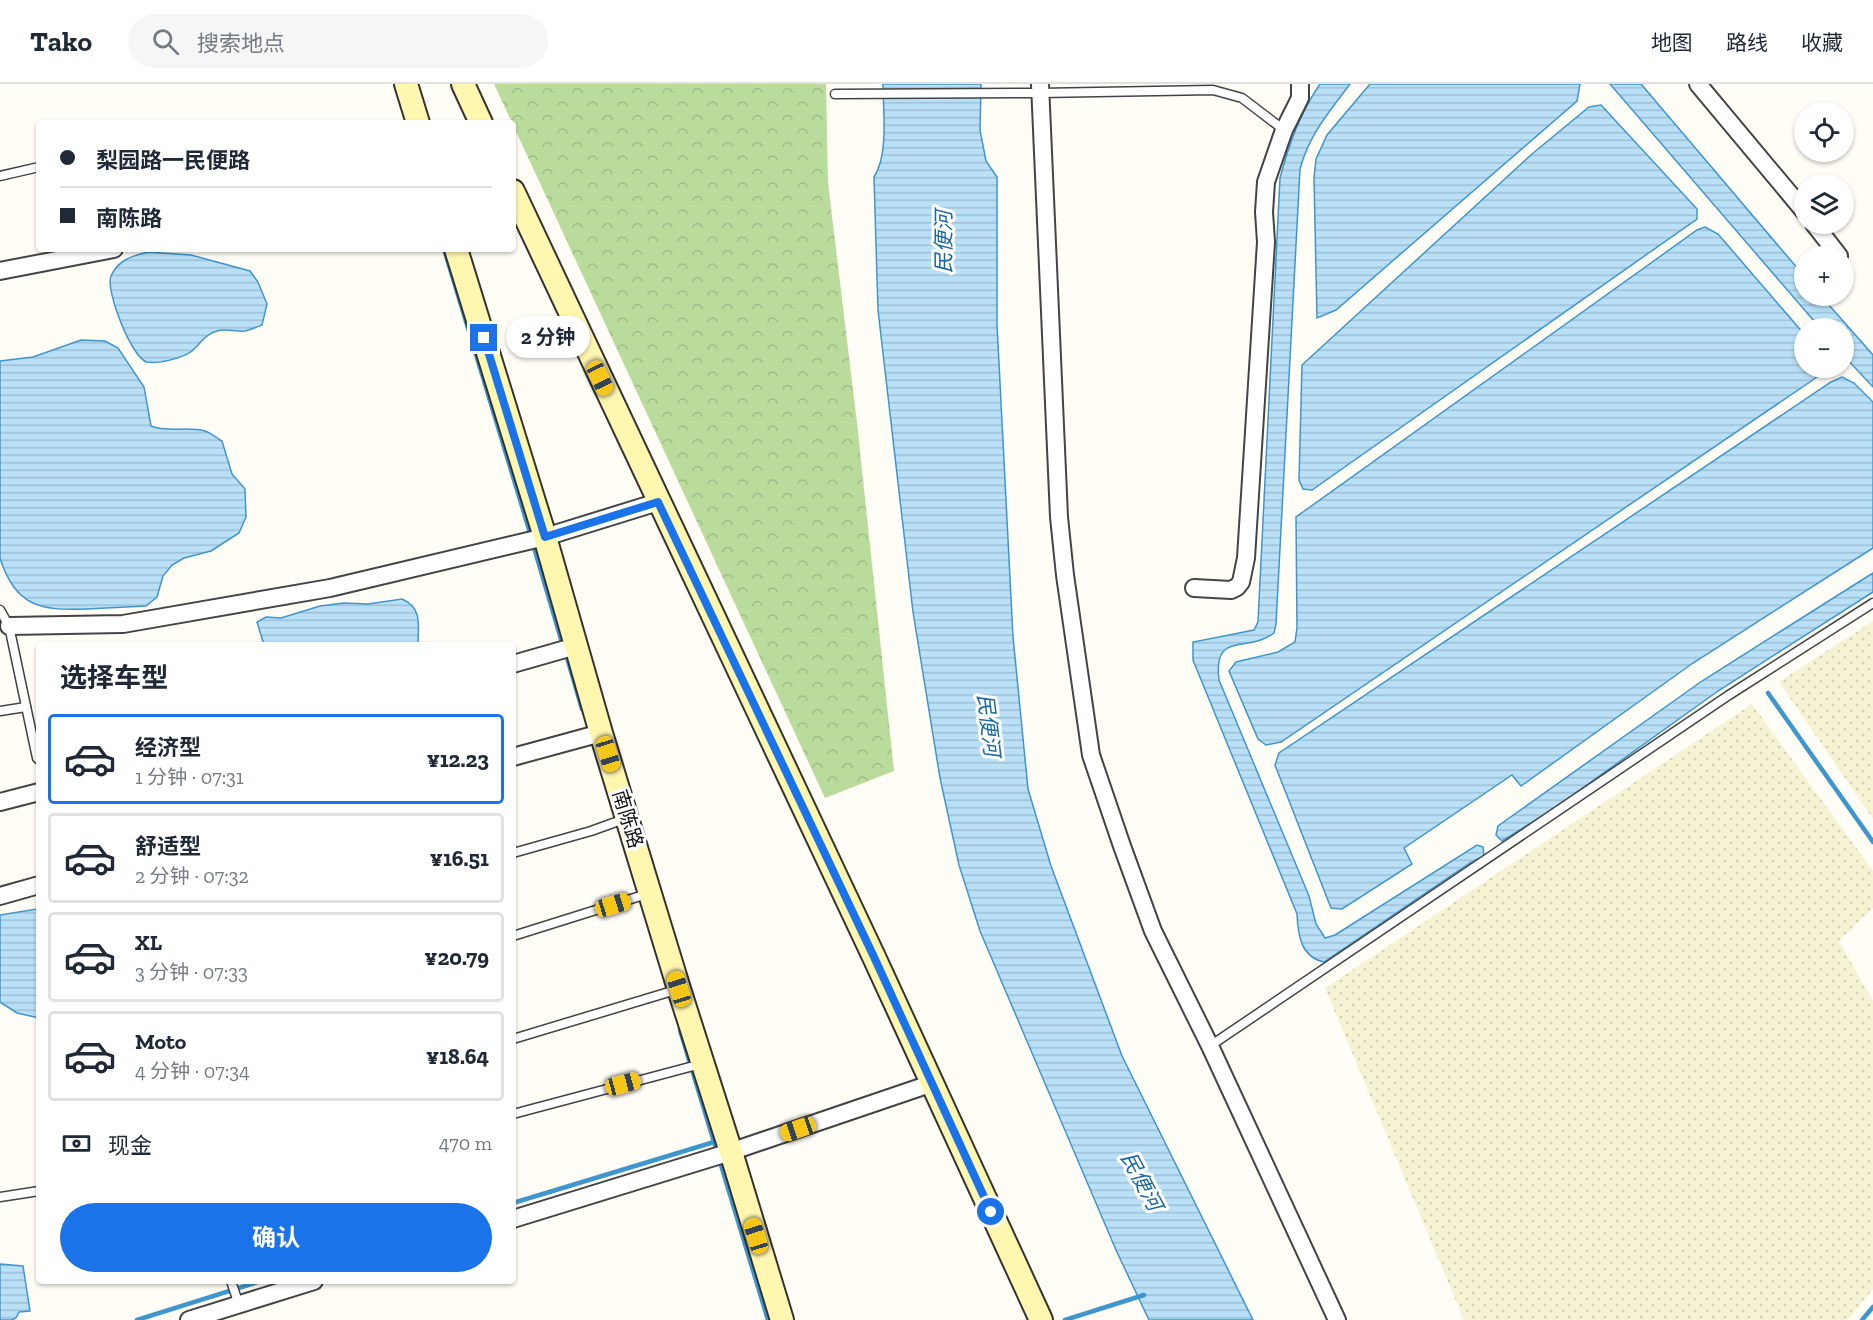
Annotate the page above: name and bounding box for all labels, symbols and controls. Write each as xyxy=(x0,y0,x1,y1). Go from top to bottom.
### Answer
search box xyxy=(128,14,548,68)
text: Tako xyxy=(30,25,92,58)
icon: search xyxy=(149,25,182,58)
text: 搜索地点 xyxy=(197,30,285,57)
text: 地图 xyxy=(1651,30,1693,55)
text: 路线 xyxy=(1726,30,1768,55)
text: 收藏 xyxy=(1801,30,1843,55)
map controls xyxy=(1794,102,1854,378)
button: locate xyxy=(1794,102,1854,162)
text: 梨园路一民便路 xyxy=(96,147,250,174)
button: layers xyxy=(1794,174,1854,234)
text: 南陈路 xyxy=(96,205,162,232)
water label: 民便河 xyxy=(931,207,956,274)
button: + xyxy=(1794,246,1854,306)
callout: 2 分钟 xyxy=(505,317,589,359)
button: − xyxy=(1794,318,1854,378)
route end xyxy=(470,324,497,351)
text: 2 分钟 xyxy=(521,325,575,349)
car xyxy=(584,358,616,398)
text: 选择车型 xyxy=(60,662,168,694)
water label: 民便河 xyxy=(973,692,1006,762)
icon: car xyxy=(63,732,117,786)
text: 经济型 xyxy=(135,734,201,761)
car xyxy=(594,734,622,774)
text: ¥12.23 xyxy=(427,746,489,773)
text: 1 分钟 · 07:31 xyxy=(135,765,244,789)
street label: 南陈路 xyxy=(608,787,648,851)
icon: car xyxy=(63,831,117,885)
text: 舒适型 xyxy=(135,833,201,860)
text: ¥16.51 xyxy=(430,845,489,872)
text: 2 分钟 · 07:32 xyxy=(135,864,249,888)
car xyxy=(593,891,633,919)
text: XL xyxy=(135,929,162,956)
icon: car xyxy=(63,930,117,984)
text: ¥20.79 xyxy=(424,944,489,971)
text: 3 分钟 · 07:33 xyxy=(135,960,248,984)
car xyxy=(665,969,693,1009)
text: Moto xyxy=(135,1028,186,1055)
icon: car xyxy=(63,1029,117,1083)
text: ¥18.64 xyxy=(426,1043,489,1070)
text: 4 分钟 · 07:34 xyxy=(135,1059,250,1083)
car xyxy=(603,1071,643,1097)
car xyxy=(778,1115,818,1143)
icon: cash xyxy=(60,1127,93,1160)
text: 470 m xyxy=(439,1131,492,1155)
text: 现金 xyxy=(108,1132,152,1159)
water label: 民便河 xyxy=(1116,1147,1170,1218)
route start xyxy=(977,1198,1004,1225)
button: 确认 xyxy=(60,1203,492,1272)
car xyxy=(742,1216,770,1256)

